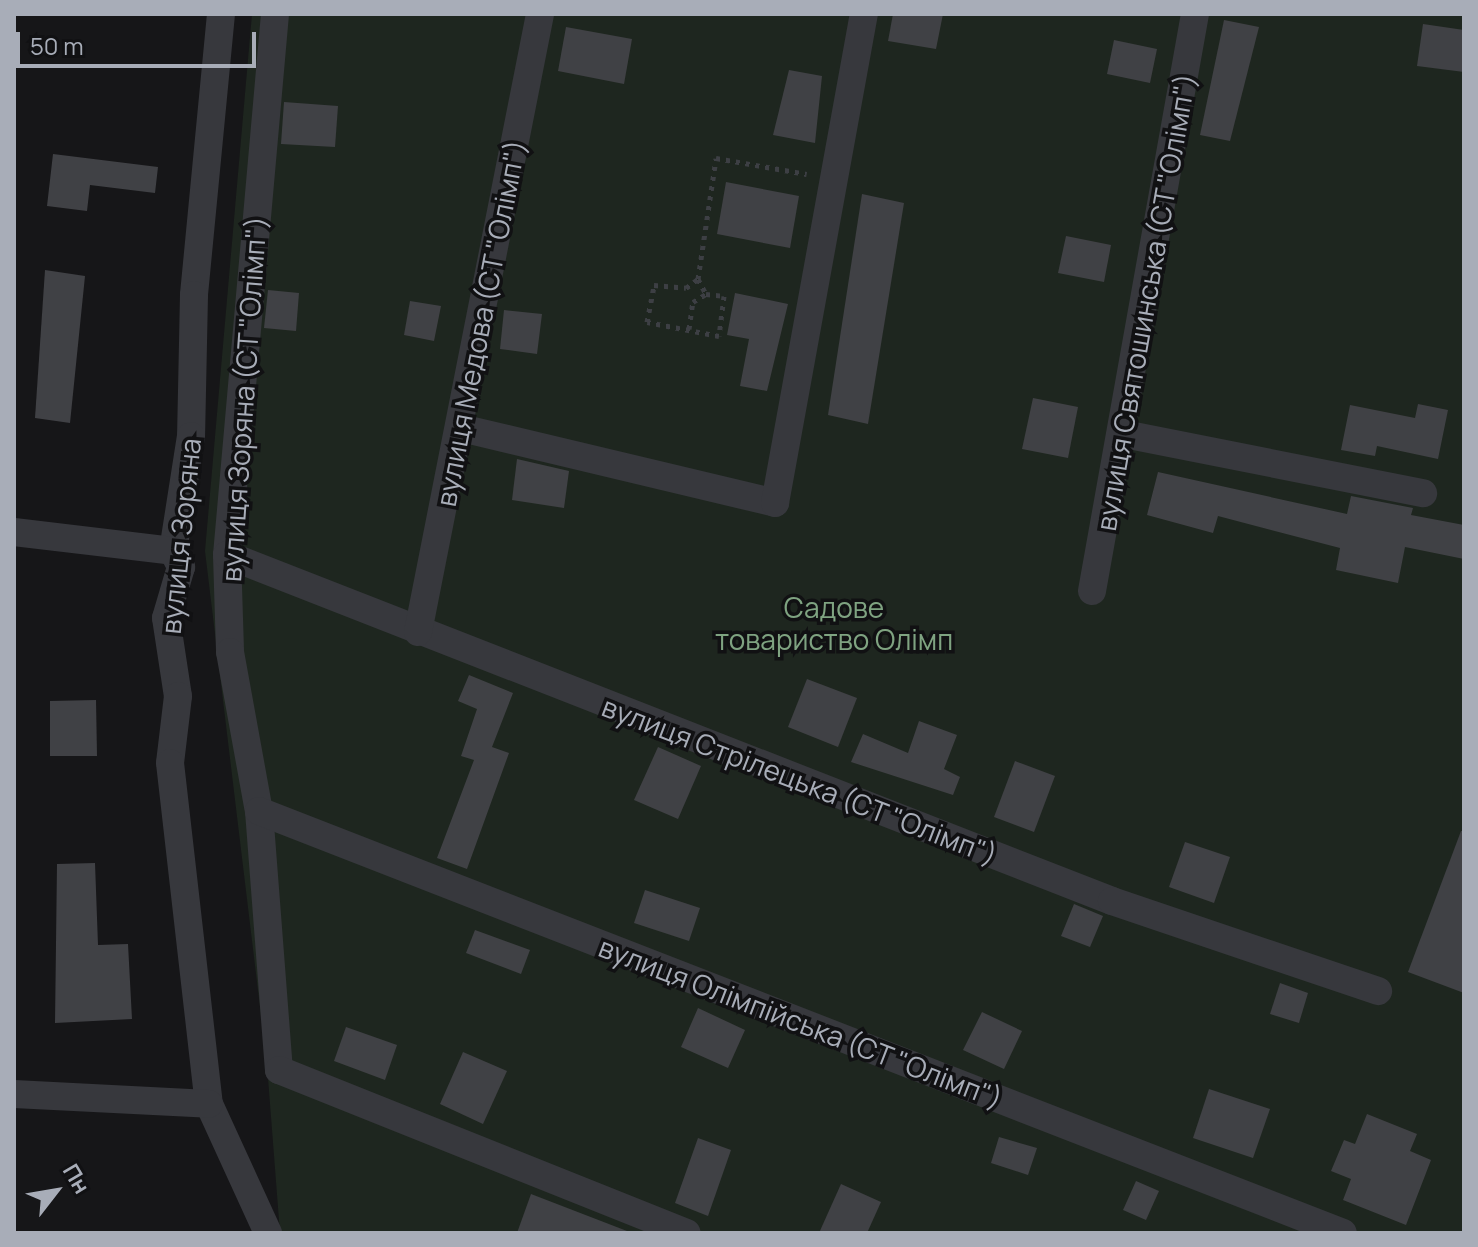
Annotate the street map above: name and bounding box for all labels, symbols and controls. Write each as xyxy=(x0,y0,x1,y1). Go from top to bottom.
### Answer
scale bar xyxy=(20,16,260,66)
text: 50 m xyxy=(30,29,84,62)
street label: вулиця Святошинська (СТ "Олімп") xyxy=(1088,70,1202,534)
street label: вулиця Медова (СТ "Олімп") xyxy=(428,136,532,510)
street label: вулиця Зоряна (СТ "Олімп") xyxy=(213,215,273,583)
street label: вулиця Зоряна xyxy=(153,436,207,636)
park label: Садове товариство Олімп xyxy=(715,590,953,656)
street label: вулиця Стрілецька (СТ "Олімп") xyxy=(597,689,1003,871)
street label: вулиця Олімпійська (СТ "Олімп") xyxy=(594,929,1008,1115)
north arrow xyxy=(16,1151,96,1231)
text: Пн xyxy=(56,1158,97,1199)

